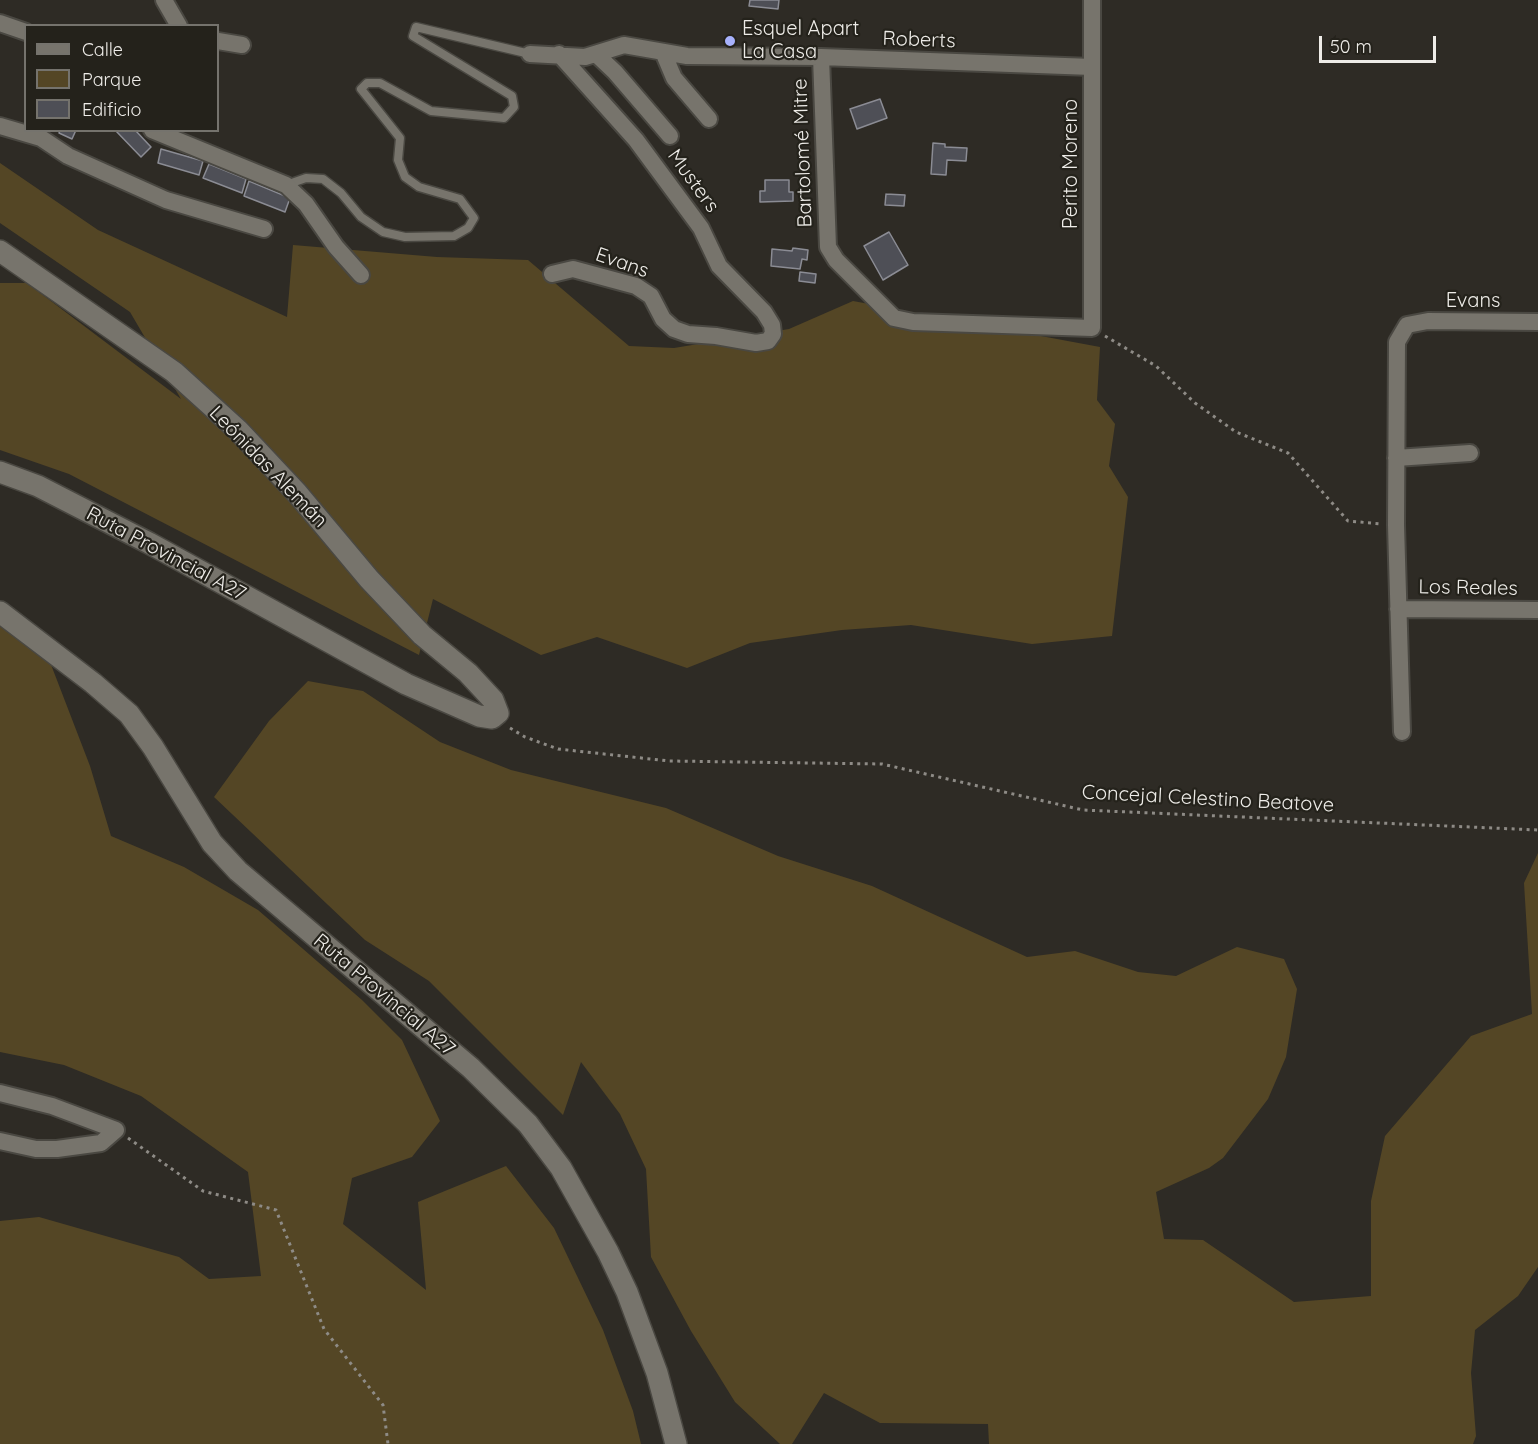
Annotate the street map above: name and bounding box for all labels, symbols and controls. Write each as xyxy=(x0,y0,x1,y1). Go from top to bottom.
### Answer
place label: Esquel Apart La Casa xyxy=(742,17,859,64)
legend xyxy=(24,24,219,132)
scale bar xyxy=(1322,24,1439,62)
street label: Roberts xyxy=(882,27,956,53)
marker: Esquel Apart La Casa xyxy=(723,34,737,48)
text: 50 m xyxy=(1330,35,1372,58)
text: Calle xyxy=(82,38,123,61)
text: Parque xyxy=(82,68,141,91)
street label: Bartolomé Mitre xyxy=(788,78,818,228)
text: Edificio xyxy=(82,98,141,121)
street label: Perito Moreno xyxy=(1059,99,1083,229)
street label: Musters xyxy=(662,145,724,217)
street label: Evans xyxy=(592,243,652,283)
street label: Evans xyxy=(1446,289,1500,313)
street label: Leónidas Alemán xyxy=(204,401,332,533)
street label: Ruta Provincial A27 xyxy=(82,502,250,606)
street label: Los Reales xyxy=(1418,575,1518,601)
street label: Concejal Celestino Beatove xyxy=(1081,780,1335,818)
street label: Ruta Provincial A27 xyxy=(308,929,460,1061)

